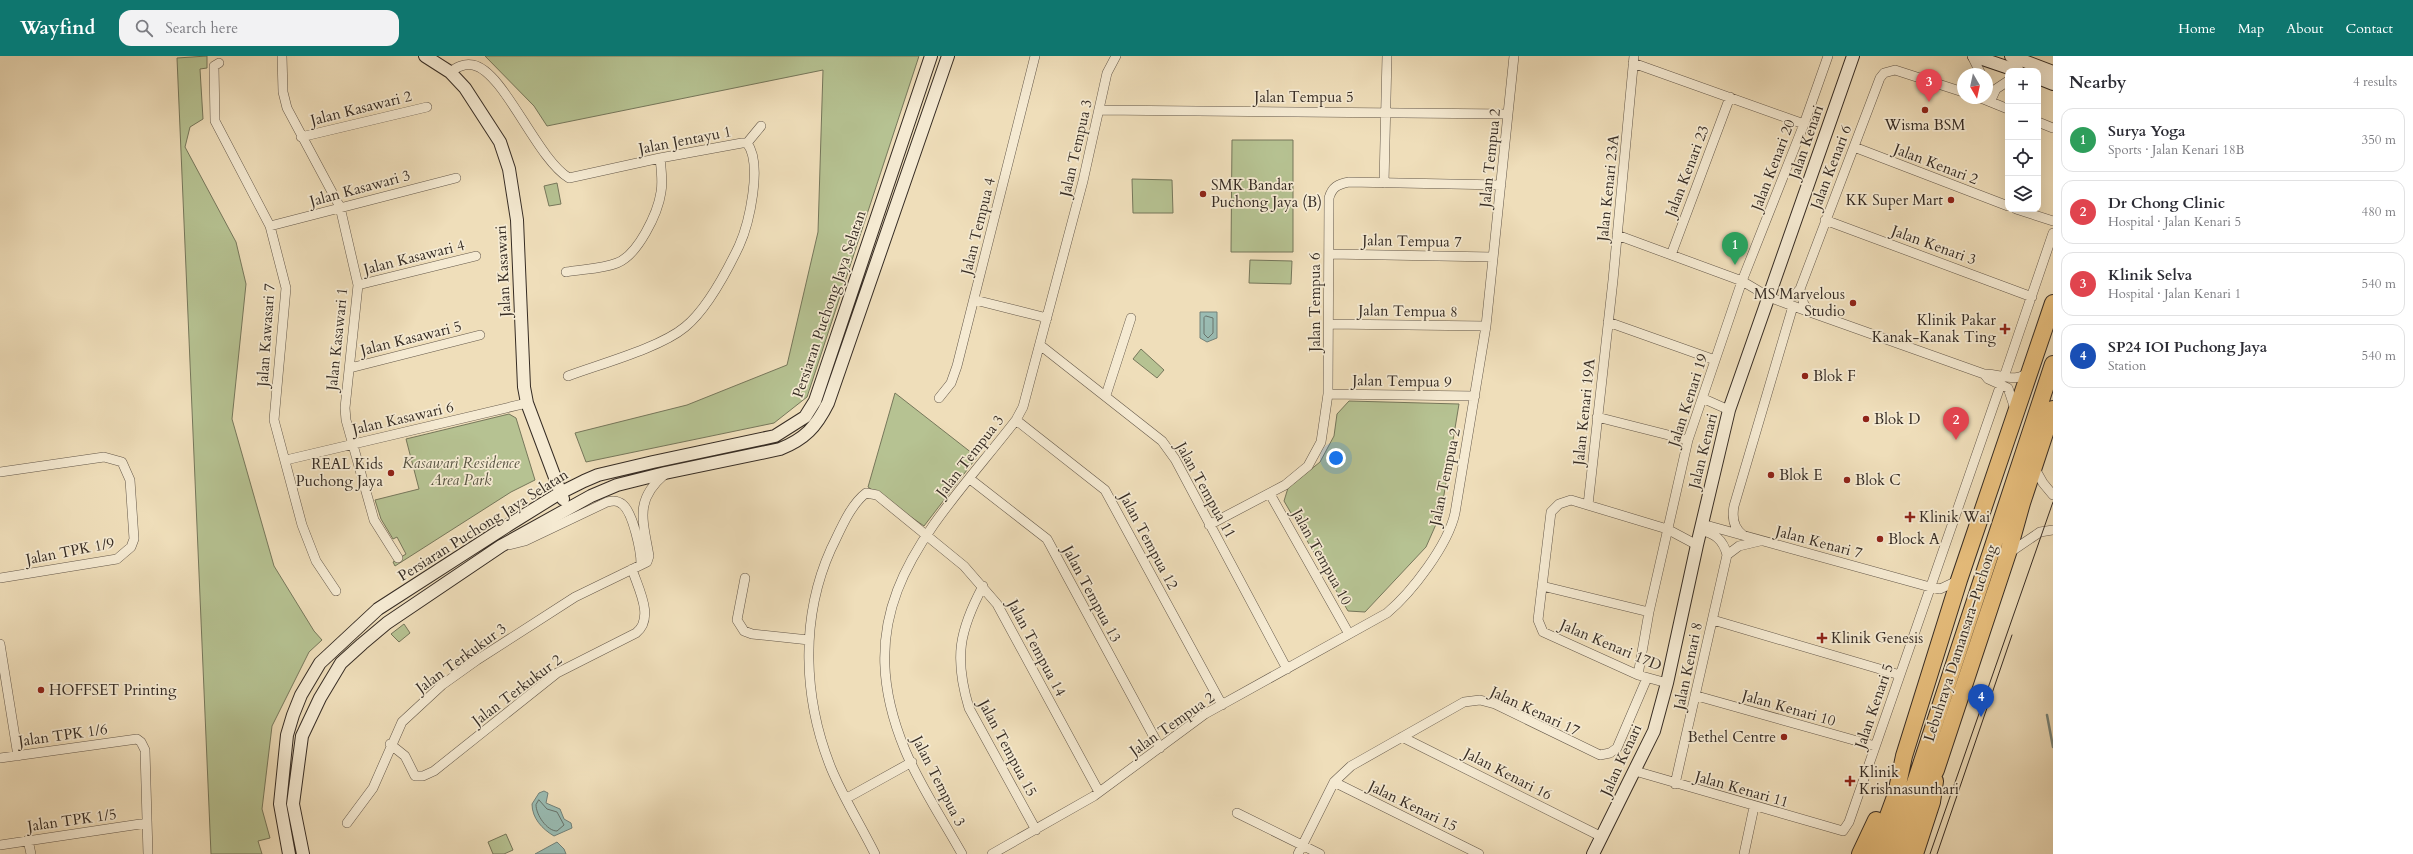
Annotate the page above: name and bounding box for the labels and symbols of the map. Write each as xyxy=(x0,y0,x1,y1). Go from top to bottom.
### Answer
north arrow xyxy=(1957,68,1993,104)
pin: 3 xyxy=(1916,69,1942,102)
street label: Jalan Kasawari 2 xyxy=(306,86,414,131)
street label: Jalan Tempua 5 xyxy=(1252,87,1354,107)
street label: Jalan Tempua 3 xyxy=(1055,97,1097,201)
street label: Jalan Kenari xyxy=(1783,102,1828,184)
marker: Wisma BSM xyxy=(1920,105,1930,115)
street label: Jalan Tempua 2 xyxy=(1475,107,1505,210)
place label: Wisma BSM xyxy=(1884,115,1965,135)
street label: Jalan Kenari 20 xyxy=(1746,116,1800,215)
street label: Jalan Jentayu 1 xyxy=(635,121,733,159)
street label: Jalan Kenari 23 xyxy=(1660,122,1714,221)
street label: Jalan Kenari 6 xyxy=(1805,122,1856,214)
street label: Jalan Kenari 23A xyxy=(1592,133,1624,244)
street label: Jalan Kenari 2 xyxy=(1889,138,1981,189)
street label: Jalan Kasawari 3 xyxy=(306,165,413,212)
street label: Jalan Tempua 4 xyxy=(956,175,1000,279)
place label: SMK Bandar Puchong Jaya (B) xyxy=(1211,175,1322,212)
marker: SMK Bandar Puchong Jaya (B) xyxy=(1198,189,1208,199)
place label: KK Super Mart xyxy=(1846,190,1943,210)
marker: KK Super Mart xyxy=(1946,195,1956,205)
street label: Persiaran Puchong Jaya Selatan xyxy=(787,207,871,400)
street label: Jalan Kenari 3 xyxy=(1887,220,1979,270)
street label: Jalan Kasawari xyxy=(491,225,515,319)
street label: Jalan Tempua 7 xyxy=(1360,230,1462,252)
pin: 1 xyxy=(1722,232,1748,265)
street label: Jalan Kasawari 4 xyxy=(359,235,467,280)
street label: Jalan Tempua 6 xyxy=(1305,252,1325,354)
street label: Jalan Kawasari 7 xyxy=(252,282,280,389)
place label: MS Marvelous Studio xyxy=(1754,284,1845,321)
street label: Jalan Kasawari 1 xyxy=(321,287,352,393)
marker: MS Marvelous Studio xyxy=(1848,298,1858,308)
street label: Jalan Tempua 8 xyxy=(1356,300,1458,322)
place label: Klinik Pakar Kanak-Kanak Ting xyxy=(1872,310,1997,347)
street label: Jalan Kasawari 5 xyxy=(356,316,464,361)
marker: Klinik Pakar Kanak-Kanak Ting xyxy=(1999,323,2011,335)
street label: Jalan Kenari 19 xyxy=(1663,351,1713,451)
street label: Jalan Kenari 19A xyxy=(1568,357,1600,468)
place label: Blok F xyxy=(1813,366,1856,386)
street label: Jalan Tempua 9 xyxy=(1350,370,1452,392)
marker: Blok F xyxy=(1800,371,1810,381)
street label: Jalan Kasawari 6 xyxy=(348,397,456,440)
pin: 2 xyxy=(1943,407,1969,440)
place label: Blok D xyxy=(1874,409,1920,429)
street label: Jalan Tempua 3 xyxy=(930,411,1008,503)
street label: Jalan Kenari xyxy=(1683,411,1722,493)
marker: Blok D xyxy=(1861,414,1871,424)
street label: Jalan Tempua 2 xyxy=(1424,426,1465,530)
street label: Jalan Tempua 11 xyxy=(1170,437,1241,542)
your location xyxy=(1326,448,1346,468)
park label: Kasawari Residence Area Park xyxy=(402,453,520,490)
place label: REAL Kids Puchong Jaya xyxy=(296,454,384,491)
street label: Persiaran Puchong Jaya Selatan xyxy=(394,464,572,586)
place label: Blok E xyxy=(1779,465,1822,485)
marker: REAL Kids Puchong Jaya xyxy=(386,468,396,478)
marker: Blok E xyxy=(1766,470,1776,480)
place label: Blok C xyxy=(1855,470,1901,490)
marker: Blok C xyxy=(1842,475,1852,485)
street label: Jalan Tempua 12 xyxy=(1114,487,1183,593)
street label: Jalan Tempua 10 xyxy=(1286,504,1357,609)
place label: Klinik Wai xyxy=(1919,507,1990,527)
marker: Klinik Wai xyxy=(1904,511,1916,523)
street label: Jalan Kenari 7 xyxy=(1772,520,1865,563)
place label: Block A xyxy=(1888,529,1940,549)
street label: Jalan TPK 1/9 xyxy=(22,533,116,570)
marker: Block A xyxy=(1875,534,1885,544)
street label: Jalan Tempua 13 xyxy=(1057,540,1126,646)
street label: Lebuhraya Damansara–Puchong xyxy=(1919,541,2002,744)
street label: Jalan Tempua 14 xyxy=(1002,594,1071,700)
street label: Jalan Kenari 17D xyxy=(1555,614,1665,675)
street label: Jalan Terkukur 3 xyxy=(410,618,510,699)
street label: Jalan Kenari 8 xyxy=(1669,620,1707,713)
place label: Klinik Genesis xyxy=(1831,628,1923,648)
marker: Klinik Genesis xyxy=(1816,632,1828,644)
street label: Jalan Terkukur 2 xyxy=(466,650,566,732)
street label: Jalan Kenari 5 xyxy=(1849,661,1898,753)
place label: HOFFSET Printing xyxy=(49,680,177,700)
street label: Jalan Kenari 17 xyxy=(1485,681,1583,741)
pin: 4 xyxy=(1968,684,1994,717)
marker: HOFFSET Printing xyxy=(36,685,46,695)
street label: Jalan Kenari 10 xyxy=(1738,685,1838,731)
street label: Jalan Tempua 2 xyxy=(1124,687,1219,762)
street label: Jalan Tempua 15 xyxy=(973,694,1042,800)
street label: Jalan TPK 1/6 xyxy=(15,719,109,751)
street label: Jalan Kenari xyxy=(1595,721,1646,801)
place label: Bethel Centre xyxy=(1688,727,1776,747)
street label: Jalan Tempua 3 xyxy=(907,730,970,830)
marker: Bethel Centre xyxy=(1779,732,1789,742)
street label: Jalan Kenari 16 xyxy=(1459,742,1556,805)
place label: Klinik Krishnasunthari xyxy=(1859,762,1959,799)
street label: Jalan Kenari 11 xyxy=(1691,766,1791,812)
street label: Jalan Kenari 15 xyxy=(1363,775,1461,836)
marker: Klinik Krishnasunthari xyxy=(1844,775,1856,787)
street label: Jalan TPK 1/5 xyxy=(24,804,118,836)

